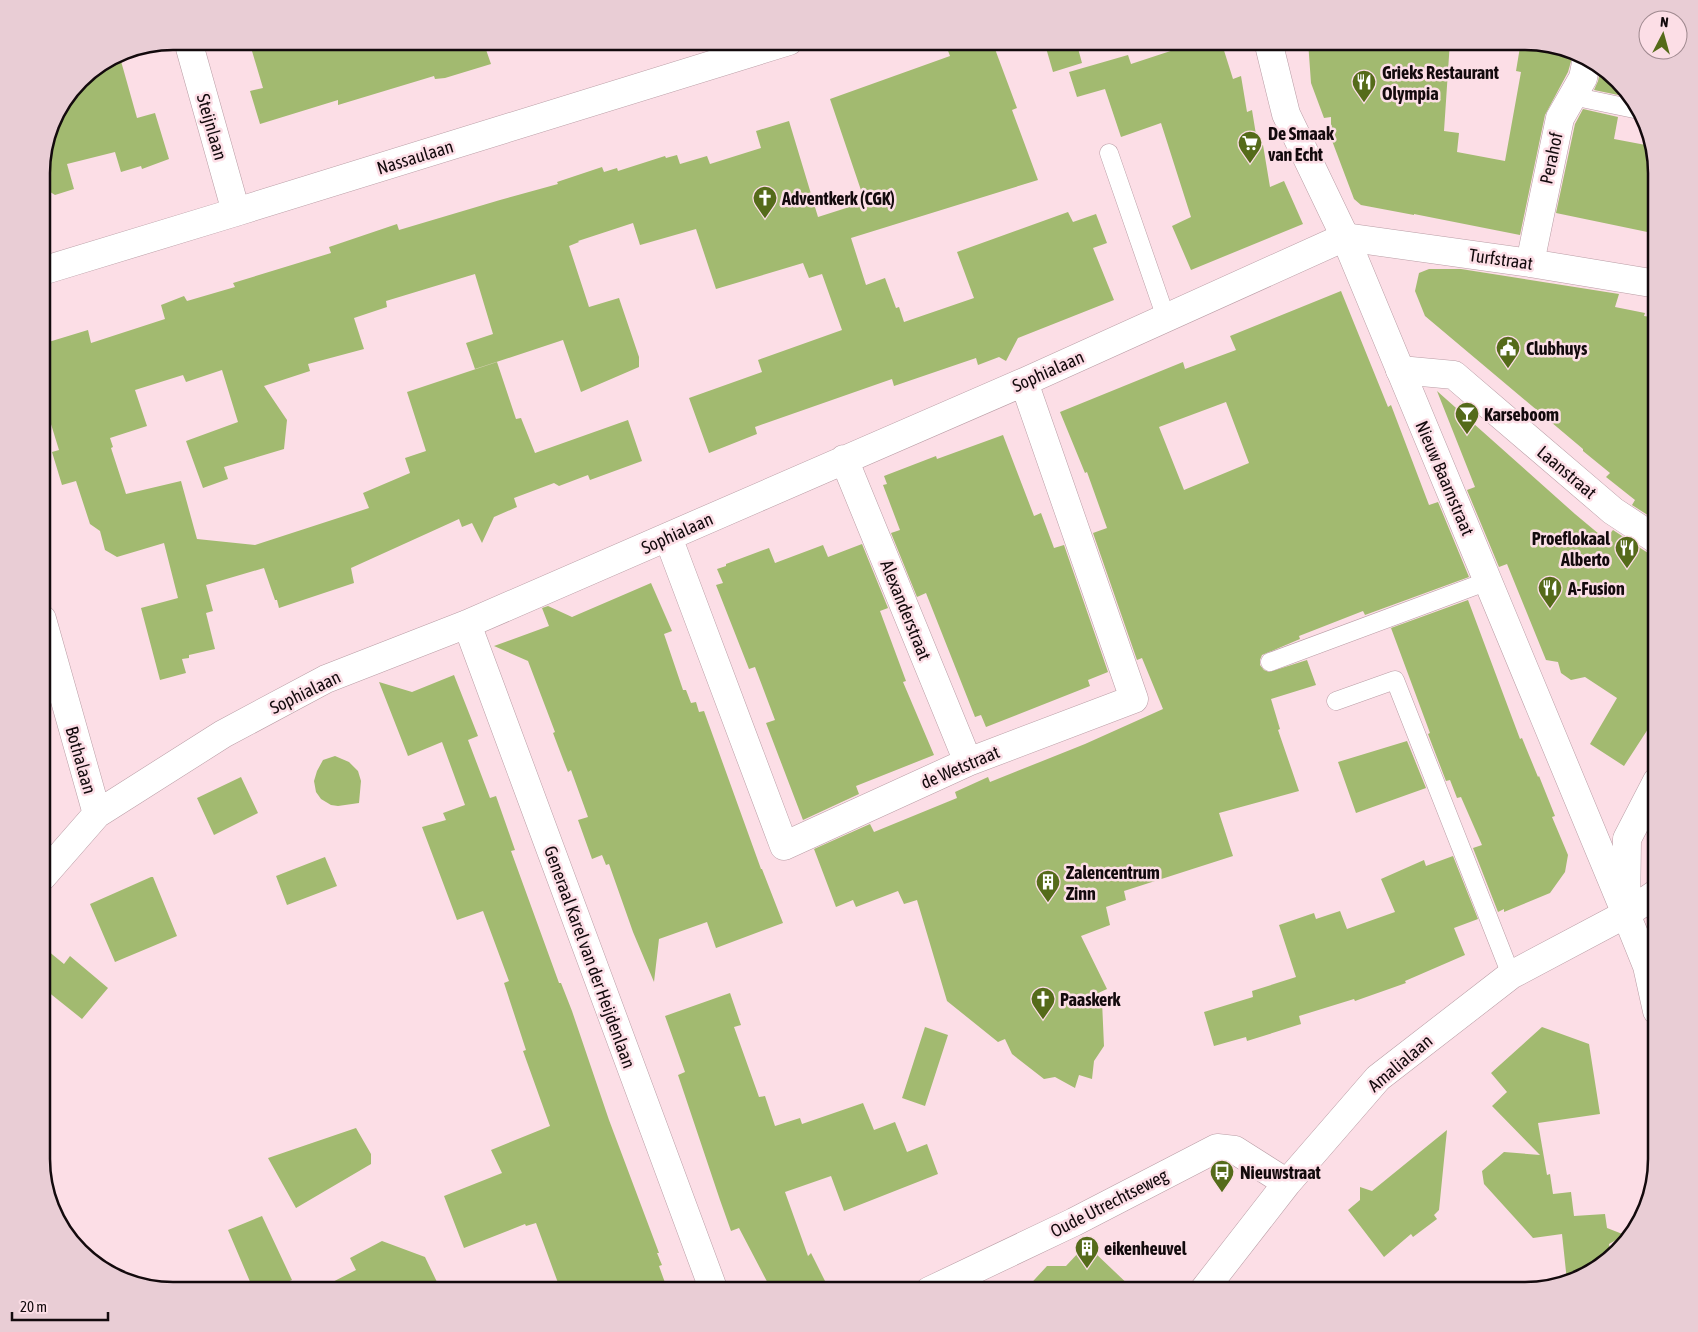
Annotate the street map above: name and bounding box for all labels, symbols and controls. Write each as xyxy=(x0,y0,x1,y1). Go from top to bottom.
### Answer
north arrow xyxy=(1638,10,1688,60)
text: N xyxy=(1659,14,1669,30)
place label: Grieks Restaurant Olympia xyxy=(1382,62,1500,104)
restaurant icon: Grieks Restaurant Olympia xyxy=(1351,69,1377,103)
street label: Steijnlaan xyxy=(193,91,231,163)
place label: De Smaak van Echt xyxy=(1268,123,1335,165)
supermarket icon: De Smaak van Echt xyxy=(1237,130,1263,164)
street label: Perahof xyxy=(1535,130,1567,186)
street label: Nassaulaan xyxy=(374,135,456,179)
church icon: Adventkerk (CGK) xyxy=(752,185,778,219)
place label: Adventkerk (CGK) xyxy=(781,188,895,209)
street label: Turfstraat xyxy=(1468,244,1534,274)
public building icon: Clubhuys xyxy=(1495,335,1521,369)
place label: Clubhuys xyxy=(1526,338,1588,359)
street label: Sophialaan xyxy=(1009,346,1087,396)
bar icon: Karseboom xyxy=(1454,401,1480,435)
place label: Karseboom xyxy=(1484,404,1559,425)
street label: Nieuw Baarnstraat xyxy=(1411,417,1479,539)
street label: Laanstraat xyxy=(1533,441,1601,503)
street label: Sophialaan xyxy=(638,508,716,558)
place label: Proeflokaal Alberto xyxy=(1532,528,1610,570)
restaurant icon: Proeflokaal Alberto xyxy=(1614,535,1640,569)
street label: Alexanderstraat xyxy=(876,557,936,663)
restaurant icon: A-Fusion xyxy=(1537,575,1563,609)
place label: A-Fusion xyxy=(1567,578,1625,599)
street label: Sophialaan xyxy=(266,666,344,718)
street label: Bothalaan xyxy=(61,724,101,796)
street label: de Wetstraat xyxy=(917,741,1003,793)
street label: Generaal Karel van der Heijdenlaan xyxy=(540,843,640,1071)
place label: Zalencentrum Zinn xyxy=(1066,862,1160,904)
building icon: Zalencentrum Zinn xyxy=(1035,869,1061,903)
church icon: Paaskerk xyxy=(1030,986,1056,1020)
place label: Paaskerk xyxy=(1060,989,1122,1010)
street label: Amalialaan xyxy=(1364,1030,1436,1096)
bus stop icon: Nieuwstraat xyxy=(1209,1159,1235,1193)
place label: Nieuwstraat xyxy=(1240,1162,1322,1183)
street label: Oude Utrechtseweg xyxy=(1047,1164,1171,1242)
building icon: eikenheuvel xyxy=(1074,1235,1100,1269)
place label: eikenheuvel xyxy=(1104,1238,1187,1259)
scale bar xyxy=(12,1290,109,1322)
text: 20 m xyxy=(20,1298,47,1315)

